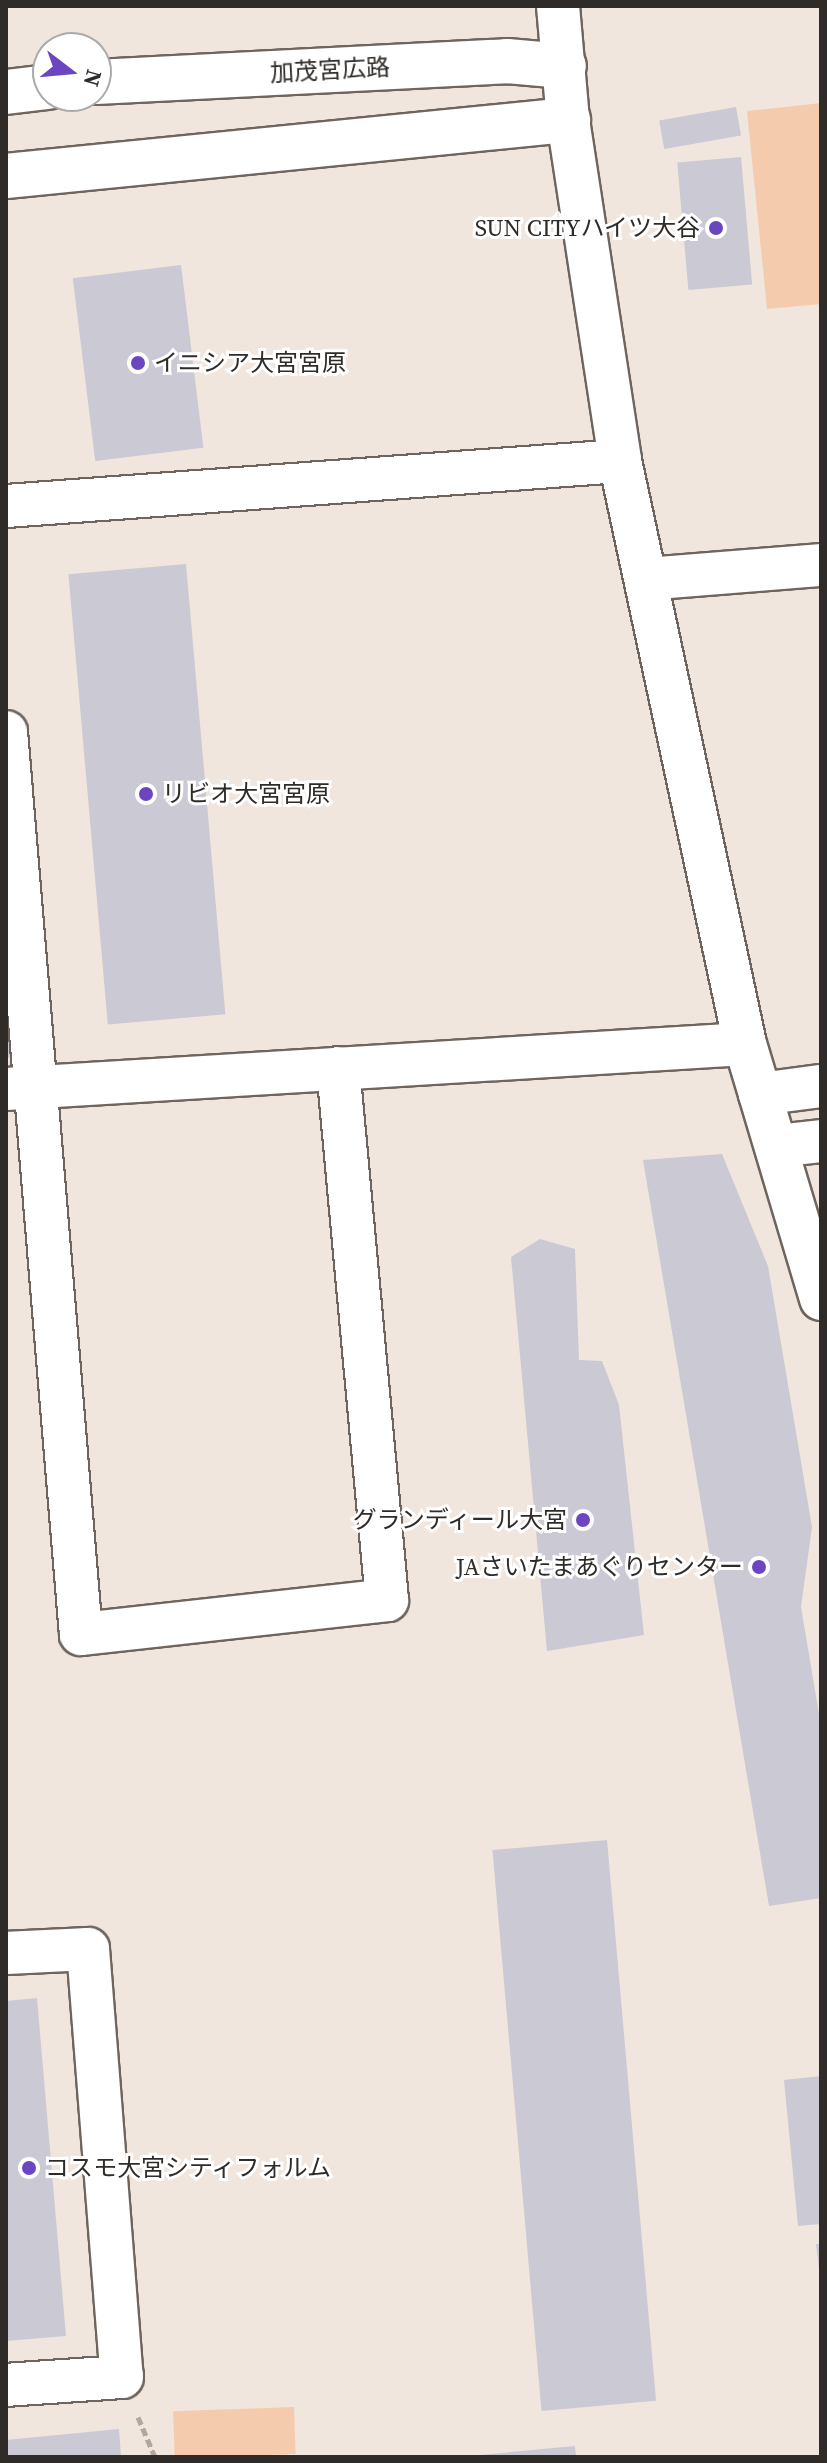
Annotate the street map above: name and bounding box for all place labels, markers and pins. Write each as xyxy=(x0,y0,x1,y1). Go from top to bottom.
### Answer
place label: SUN CITYハイツ大谷 xyxy=(474,214,700,242)
marker: SUN CITYハイツ大谷 xyxy=(707,219,725,237)
place label: イニシア大宮宮原 xyxy=(154,349,346,377)
marker: イニシア大宮宮原 xyxy=(129,354,147,372)
place label: リビオ大宮宮原 xyxy=(162,780,330,808)
marker: リビオ大宮宮原 xyxy=(137,785,155,803)
place label: グランディール大宮 xyxy=(351,1506,567,1534)
marker: グランディール大宮 xyxy=(574,1511,592,1529)
place label: JAさいたまあぐりセンター xyxy=(455,1553,743,1581)
marker: JAさいたまあぐりセンター xyxy=(750,1558,768,1576)
place label: コスモ大宮シティフォルム xyxy=(45,2154,333,2182)
marker: コスモ大宮シティフォルム xyxy=(20,2159,38,2177)

